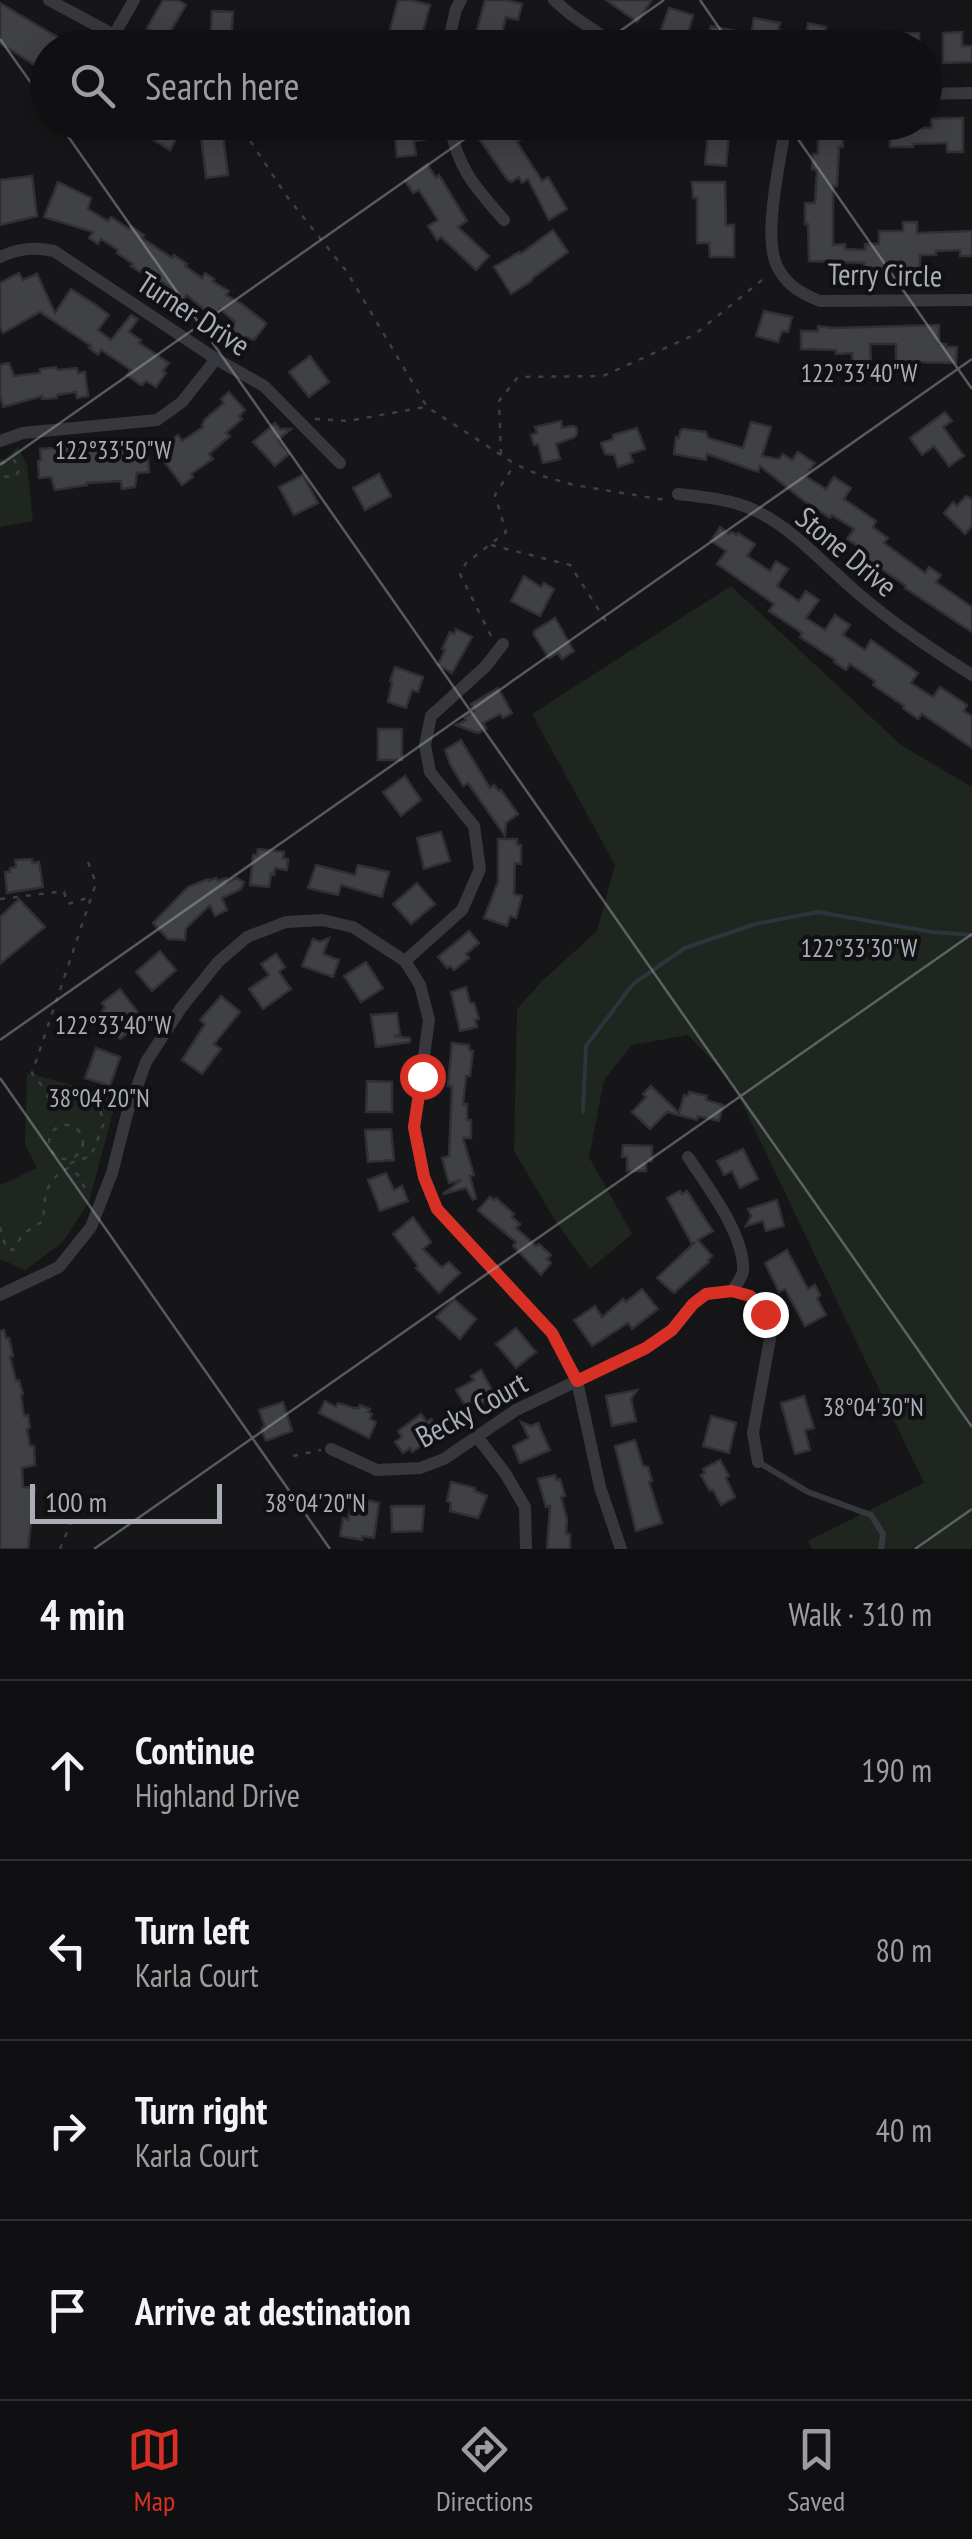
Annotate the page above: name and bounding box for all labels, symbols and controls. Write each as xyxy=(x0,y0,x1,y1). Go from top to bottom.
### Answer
search box xyxy=(30,30,942,140)
icon: search xyxy=(65,58,120,113)
text: Search here xyxy=(145,61,299,110)
street label: Terry Circle xyxy=(827,254,943,294)
street label: Turner Drive xyxy=(130,262,258,364)
text: 122°33'40"W xyxy=(801,357,917,389)
text: 122°33'50"W xyxy=(55,434,171,466)
street label: Stone Drive xyxy=(788,497,906,605)
text: 122°33'30"W xyxy=(801,932,917,964)
text: 122°33'40"W xyxy=(55,1009,171,1041)
route start xyxy=(400,1054,446,1100)
text: 38°04'20"N xyxy=(48,1082,150,1114)
route end xyxy=(743,1292,789,1338)
street label: Becky Court xyxy=(408,1362,534,1455)
text: 38°04'30"N xyxy=(822,1391,924,1423)
scale bar xyxy=(30,1479,222,1524)
text: 100 m xyxy=(45,1483,107,1520)
text: 38°04'20"N xyxy=(264,1487,366,1519)
text: 4 min xyxy=(40,1587,125,1642)
text: Walk · 310 m xyxy=(788,1593,932,1635)
text: Continue xyxy=(135,1725,255,1774)
icon: ahead xyxy=(40,1743,95,1798)
text: 190 m xyxy=(861,1749,932,1791)
text: Highland Drive xyxy=(135,1774,300,1816)
text: Turn left xyxy=(135,1905,249,1954)
icon: left xyxy=(40,1923,95,1978)
text: 80 m xyxy=(876,1929,932,1971)
text: Karla Court xyxy=(135,1954,259,1996)
text: Turn right xyxy=(135,2085,267,2134)
icon: right xyxy=(40,2103,95,2158)
text: 40 m xyxy=(876,2109,932,2151)
text: Karla Court xyxy=(135,2134,259,2176)
icon: arrive xyxy=(40,2283,95,2338)
text: Arrive at destination xyxy=(135,2286,411,2335)
tab: Map xyxy=(127,2422,182,2519)
tab: Directions xyxy=(436,2422,533,2519)
tab: Saved xyxy=(787,2422,845,2519)

